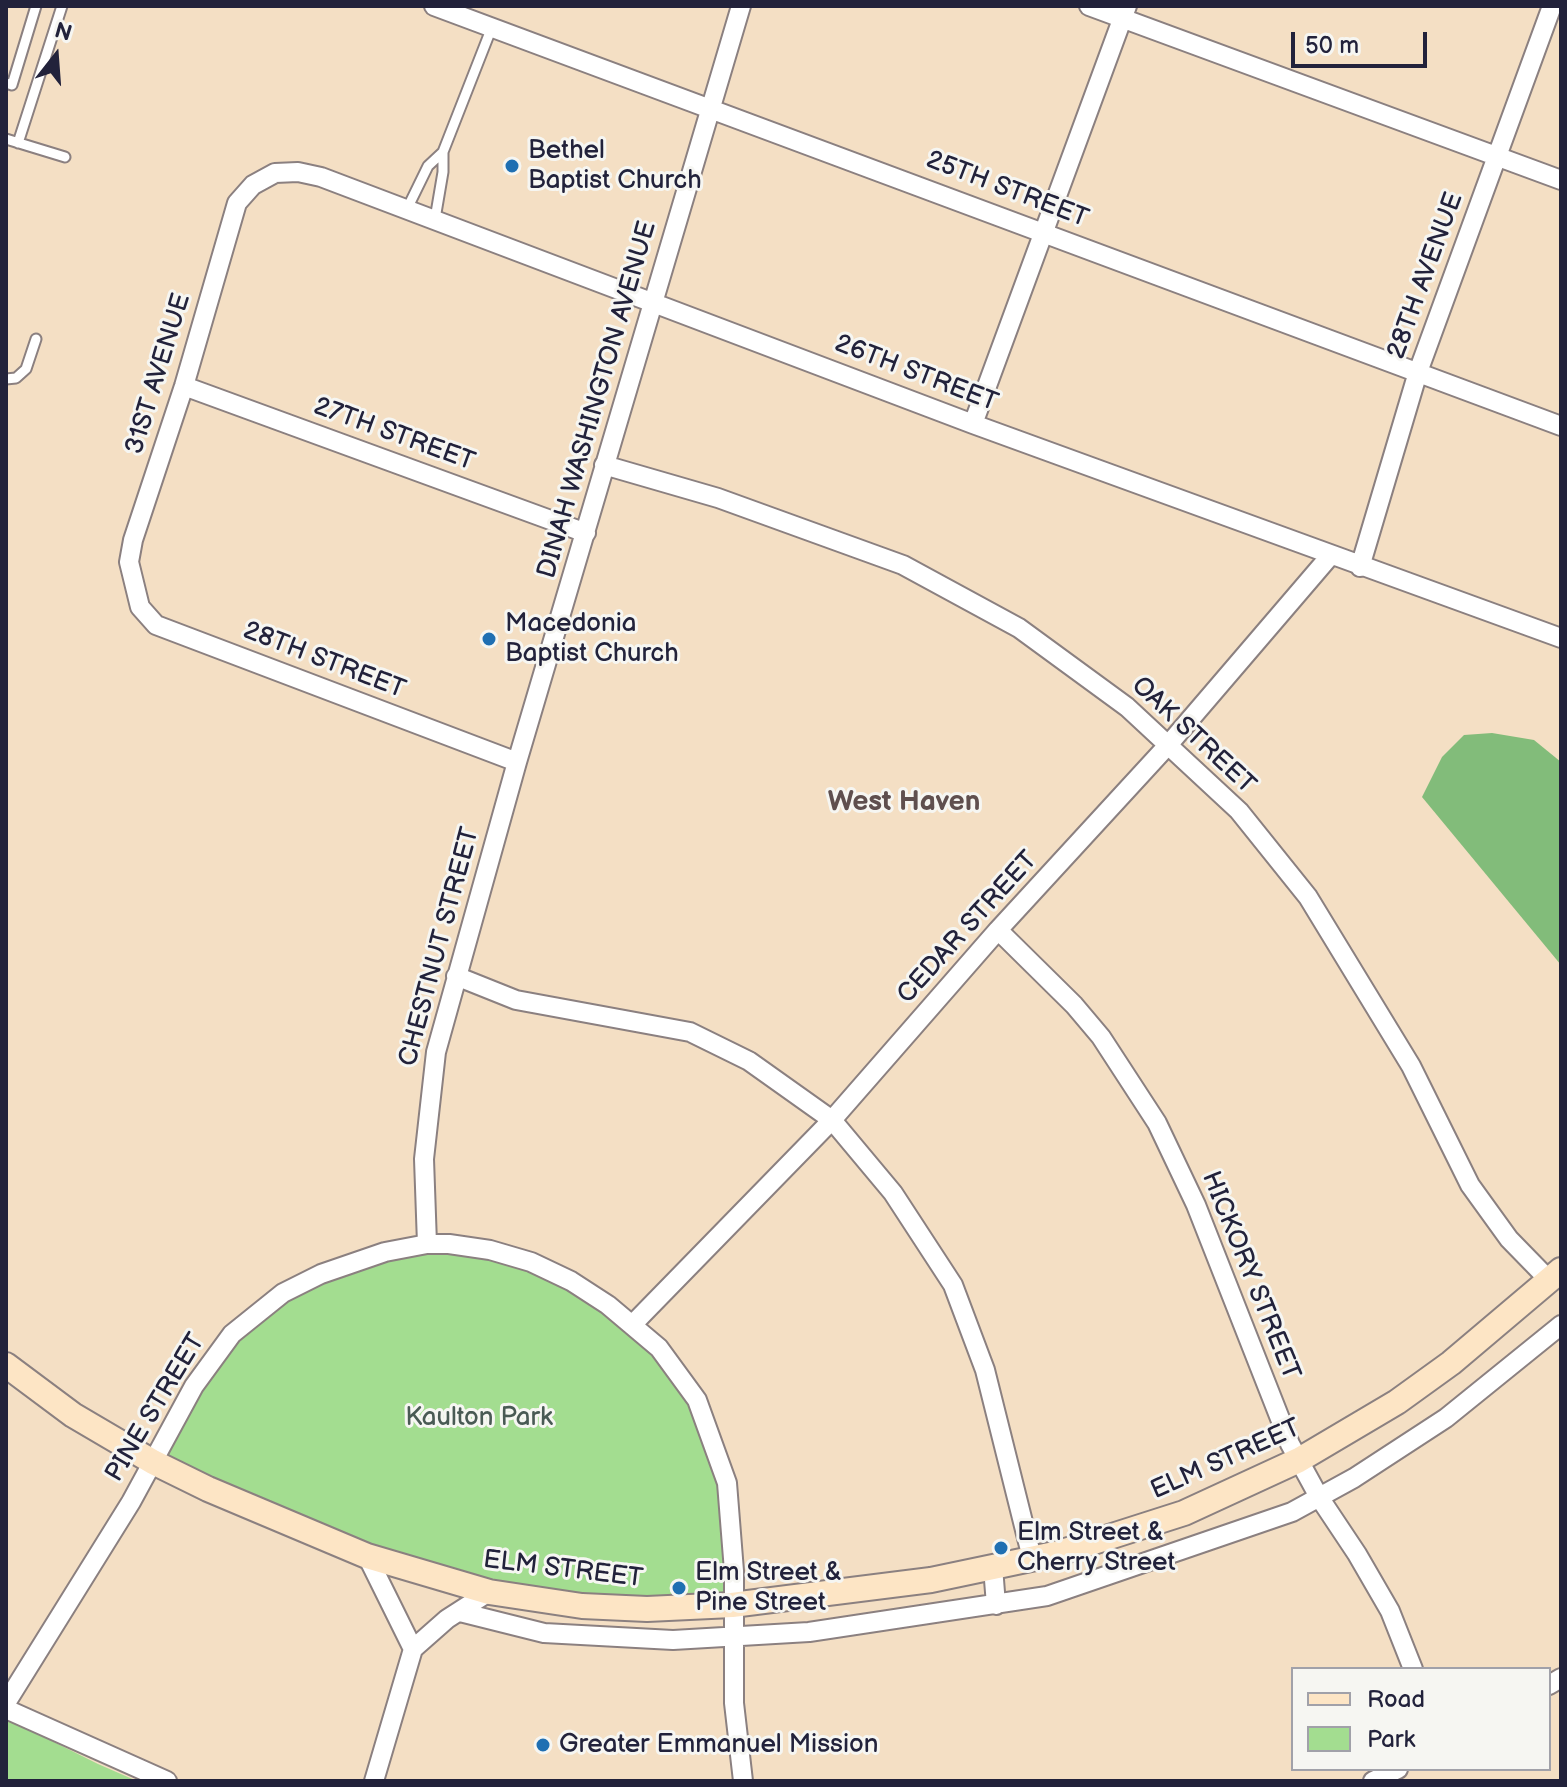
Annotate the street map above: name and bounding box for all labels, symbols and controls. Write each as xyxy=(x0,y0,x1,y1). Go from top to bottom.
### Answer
north arrow xyxy=(16,16,96,96)
scale bar xyxy=(1295,16,1431,66)
text: N xyxy=(51,17,75,48)
text: 50 m xyxy=(1305,31,1359,60)
place label: Bethel Baptist Church xyxy=(528,135,702,196)
street label: 25TH STREET xyxy=(922,145,1092,235)
marker: Bethel Baptist Church xyxy=(503,157,521,175)
street label: 28TH AVENUE xyxy=(1381,189,1471,363)
street label: DINAH WASHINGTON AVENUE xyxy=(532,218,664,582)
street label: 31ST AVENUE xyxy=(120,290,198,458)
street label: 26TH STREET xyxy=(830,329,1002,419)
street label: 27TH STREET xyxy=(309,391,479,479)
place label: Macedonia Baptist Church xyxy=(505,608,679,670)
street label: 28TH STREET xyxy=(238,616,410,706)
marker: Macedonia Baptist Church xyxy=(480,630,498,648)
street label: OAK STREET xyxy=(1125,671,1261,801)
district label: West Haven xyxy=(828,786,980,820)
street label: CHESTNUT STREET xyxy=(393,824,487,1070)
street label: CEDAR STREET xyxy=(891,845,1045,1011)
street label: HICKORY STREET xyxy=(1194,1167,1306,1385)
street label: PINE STREET xyxy=(100,1328,212,1488)
park label: Kaulton Park xyxy=(405,1402,553,1434)
street label: ELM STREET xyxy=(1146,1413,1306,1507)
place label: Elm Street & Cherry Street xyxy=(1017,1517,1176,1578)
marker: Elm Street & Cherry Street xyxy=(992,1539,1010,1557)
street label: ELM STREET xyxy=(481,1545,645,1595)
place label: Elm Street & Pine Street xyxy=(695,1557,842,1618)
marker: Elm Street & Pine Street xyxy=(670,1579,688,1597)
legend xyxy=(1291,1667,1551,1771)
text: Road xyxy=(1367,1685,1425,1714)
text: Park xyxy=(1367,1725,1415,1754)
place label: Greater Emmanuel Mission xyxy=(559,1729,878,1761)
marker: Greater Emmanuel Mission xyxy=(534,1736,552,1754)

